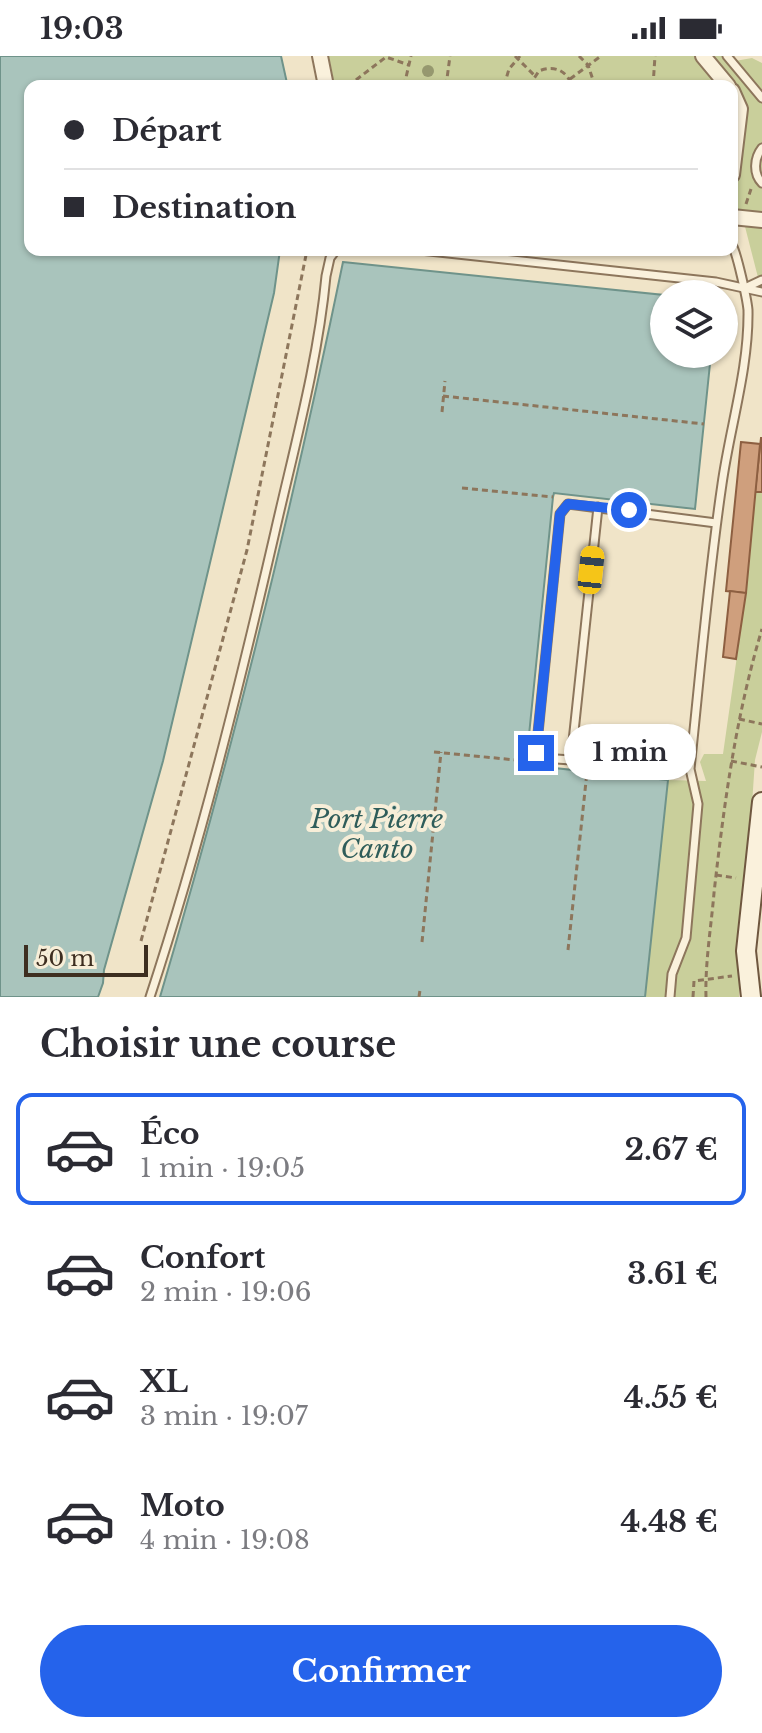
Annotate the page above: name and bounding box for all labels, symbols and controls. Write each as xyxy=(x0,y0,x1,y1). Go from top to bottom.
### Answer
text: 19:03 xyxy=(40,10,124,47)
text: Départ xyxy=(112,112,222,149)
text: Destination xyxy=(112,189,296,226)
map controls xyxy=(650,280,738,368)
button: layers xyxy=(650,280,738,368)
route start xyxy=(611,492,647,528)
car xyxy=(577,545,605,595)
callout: 1 min xyxy=(564,725,696,781)
route end xyxy=(518,735,554,771)
text: 1 min xyxy=(592,736,668,768)
water label: Port Pierre Canto xyxy=(310,803,443,865)
scale bar xyxy=(24,941,148,977)
text: 50 m xyxy=(36,945,94,972)
text: Choisir une course xyxy=(40,1022,396,1067)
icon: car xyxy=(44,1113,116,1185)
text: Éco xyxy=(140,1115,200,1152)
text: 2.67 € xyxy=(625,1131,718,1168)
text: 1 min · 19:05 xyxy=(140,1152,305,1184)
icon: car xyxy=(44,1237,116,1309)
text: Confort xyxy=(140,1239,265,1276)
text: 3.61 € xyxy=(627,1255,718,1292)
text: 2 min · 19:06 xyxy=(140,1276,312,1308)
icon: car xyxy=(44,1361,116,1433)
text: XL xyxy=(140,1363,188,1400)
text: 4.55 € xyxy=(624,1379,718,1416)
text: 3 min · 19:07 xyxy=(140,1400,308,1432)
icon: car xyxy=(44,1485,116,1557)
text: Moto xyxy=(140,1487,225,1524)
text: 4.48 € xyxy=(620,1503,718,1540)
text: 4 min · 19:08 xyxy=(140,1524,310,1556)
button: Confirmer xyxy=(40,1625,722,1717)

